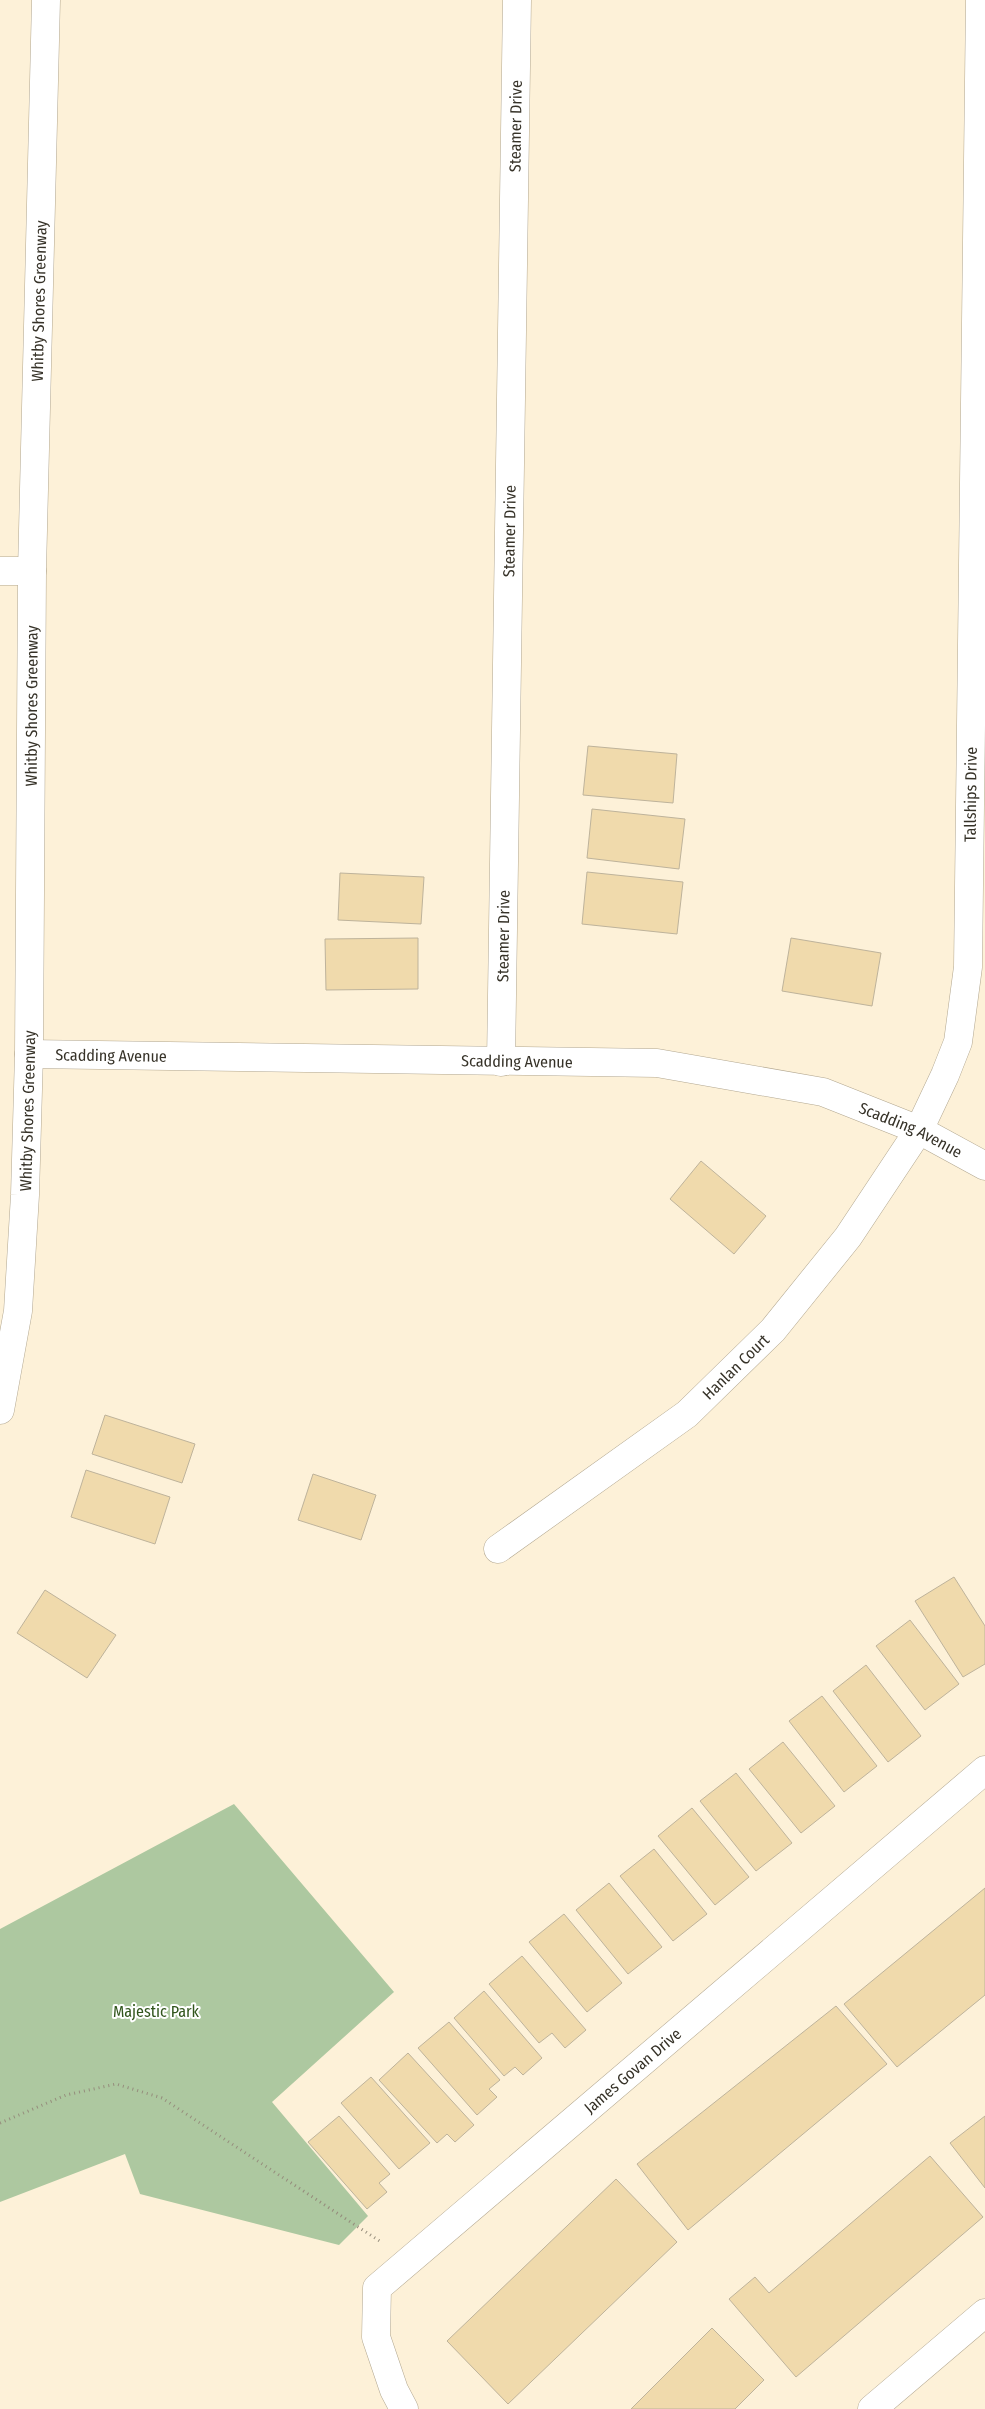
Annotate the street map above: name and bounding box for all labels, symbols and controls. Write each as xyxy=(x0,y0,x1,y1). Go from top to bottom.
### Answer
street label: Steamer Drive xyxy=(505,80,526,172)
street label: Whitby Shores Greenway xyxy=(28,219,51,382)
street label: Steamer Drive xyxy=(499,485,520,577)
street label: Whitby Shores Greenway xyxy=(22,624,42,787)
street label: Tallships Drive xyxy=(961,747,981,842)
street label: Steamer Drive xyxy=(493,890,514,982)
street label: Whitby Shores Greenway xyxy=(16,1029,39,1192)
street label: Scadding Avenue xyxy=(55,1045,167,1066)
street label: Scadding Avenue xyxy=(461,1051,573,1072)
street label: Scadding Avenue xyxy=(856,1098,965,1162)
street label: Hanlan Court xyxy=(699,1330,774,1404)
park label: Majestic Park xyxy=(113,2002,200,2021)
street label: James Govan Drive xyxy=(580,2024,685,2117)

